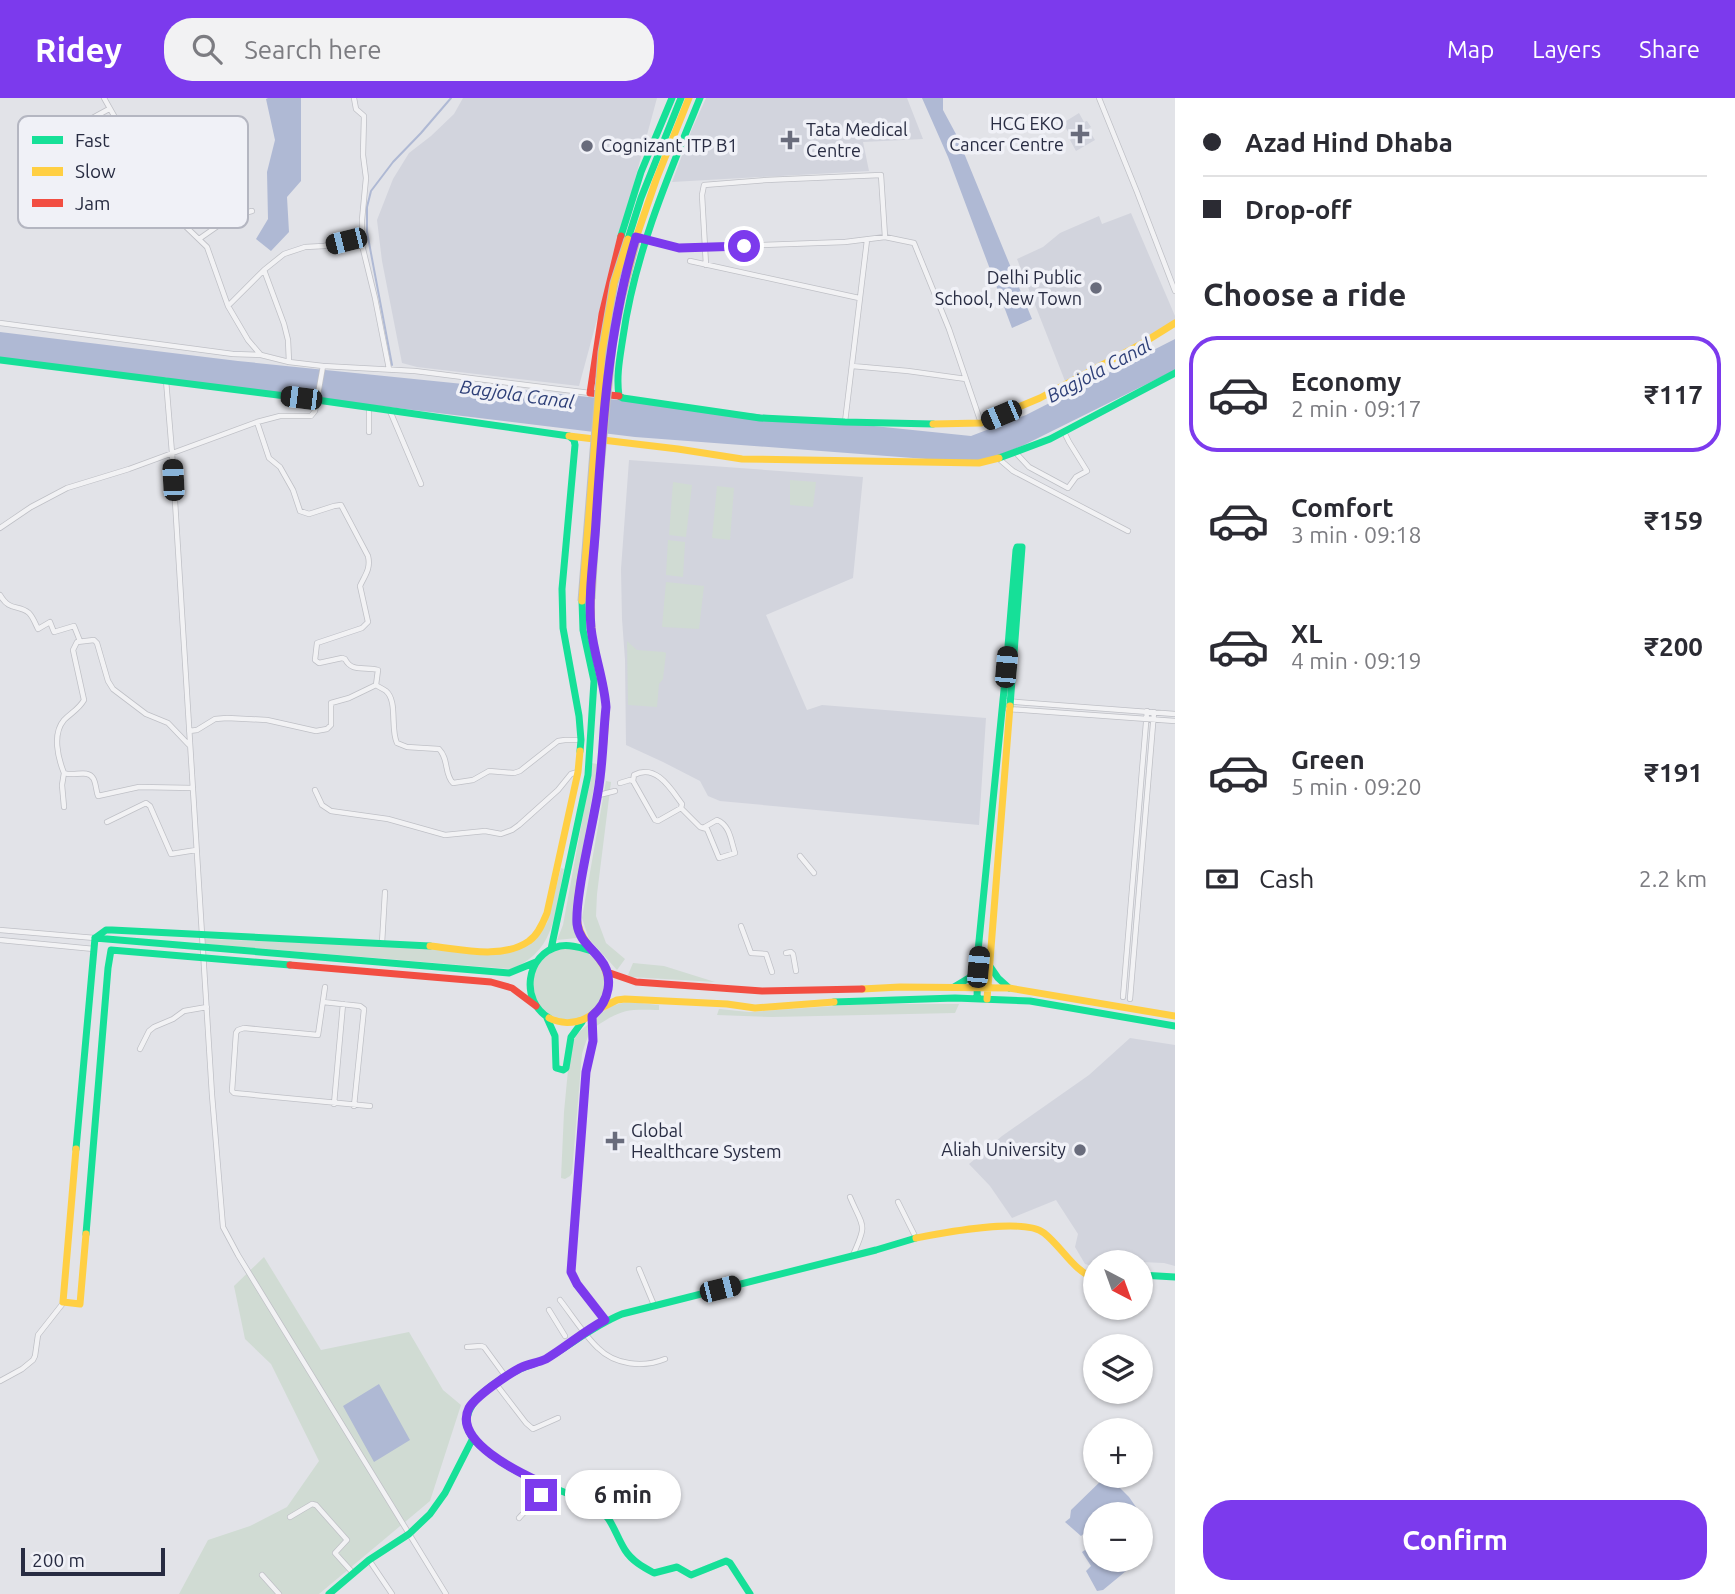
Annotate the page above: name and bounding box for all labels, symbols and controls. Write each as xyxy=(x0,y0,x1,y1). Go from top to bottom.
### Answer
search box xyxy=(164,18,654,81)
icon: search xyxy=(188,30,226,68)
text: Ridey xyxy=(35,31,122,68)
text: Search here xyxy=(244,35,382,64)
text: Map xyxy=(1447,36,1494,63)
text: Layers xyxy=(1532,36,1601,63)
text: Share xyxy=(1639,36,1700,63)
place label: HCG EKO Cancer Centre xyxy=(949,113,1064,154)
legend xyxy=(18,116,248,228)
place label: Tata Medical Centre xyxy=(806,119,908,160)
marker: HCG EKO Cancer Centre xyxy=(1070,124,1090,144)
text: Azad Hind Dhaba xyxy=(1245,128,1453,157)
text: Fast xyxy=(75,129,110,151)
marker: Tata Medical Centre xyxy=(780,130,800,150)
place label: Cognizant ITP B1 xyxy=(601,135,738,155)
marker: Cognizant ITP B1 xyxy=(579,138,595,154)
text: Slow xyxy=(75,160,116,182)
text: Jam xyxy=(75,192,111,214)
text: Drop-off xyxy=(1245,195,1352,224)
car xyxy=(324,226,369,256)
route start xyxy=(728,230,760,262)
place label: Delhi Public School, New Town xyxy=(935,267,1082,308)
text: Choose a ride xyxy=(1203,276,1406,312)
marker: Delhi Public School, New Town xyxy=(1088,280,1104,296)
water label: Bagjola Canal xyxy=(1043,333,1156,407)
icon: car xyxy=(1207,363,1270,426)
text: Economy xyxy=(1291,367,1401,396)
water label: Bagjola Canal xyxy=(458,375,576,413)
text: ₹117 xyxy=(1644,380,1703,409)
car xyxy=(279,385,324,411)
text: 2 min · 09:17 xyxy=(1291,396,1422,421)
car xyxy=(978,397,1025,433)
car xyxy=(162,458,185,502)
icon: car xyxy=(1207,489,1270,552)
text: Comfort xyxy=(1291,493,1394,522)
text: ₹159 xyxy=(1644,506,1703,535)
text: 3 min · 09:18 xyxy=(1291,522,1422,547)
icon: car xyxy=(1207,615,1270,678)
text: XL xyxy=(1291,619,1322,648)
text: ₹200 xyxy=(1644,632,1703,661)
car xyxy=(994,645,1019,689)
text: 4 min · 09:19 xyxy=(1291,648,1422,673)
icon: car xyxy=(1207,741,1270,804)
text: Green xyxy=(1291,745,1365,774)
text: ₹191 xyxy=(1644,758,1703,787)
text: 5 min · 09:20 xyxy=(1291,774,1422,799)
icon: cash xyxy=(1203,860,1241,898)
text: Cash xyxy=(1259,864,1314,893)
text: 2.2 km xyxy=(1639,866,1707,891)
car xyxy=(966,945,991,989)
place label: Global Healthcare System xyxy=(631,1120,781,1161)
marker: Global Healthcare System xyxy=(605,1131,625,1151)
place label: Aliah University xyxy=(941,1139,1066,1159)
marker: Aliah University xyxy=(1072,1142,1088,1158)
north arrow xyxy=(1083,1250,1153,1320)
map controls xyxy=(1083,1250,1153,1572)
car xyxy=(698,1274,743,1304)
button: layers xyxy=(1083,1334,1153,1404)
button: + xyxy=(1083,1418,1153,1488)
callout: 6 min xyxy=(566,1470,681,1520)
route end xyxy=(525,1479,557,1511)
text: 6 min xyxy=(594,1482,652,1507)
button: Confirm xyxy=(1203,1500,1707,1580)
button: − xyxy=(1083,1502,1153,1572)
scale bar xyxy=(21,1545,164,1577)
text: 200 m xyxy=(32,1549,85,1571)

